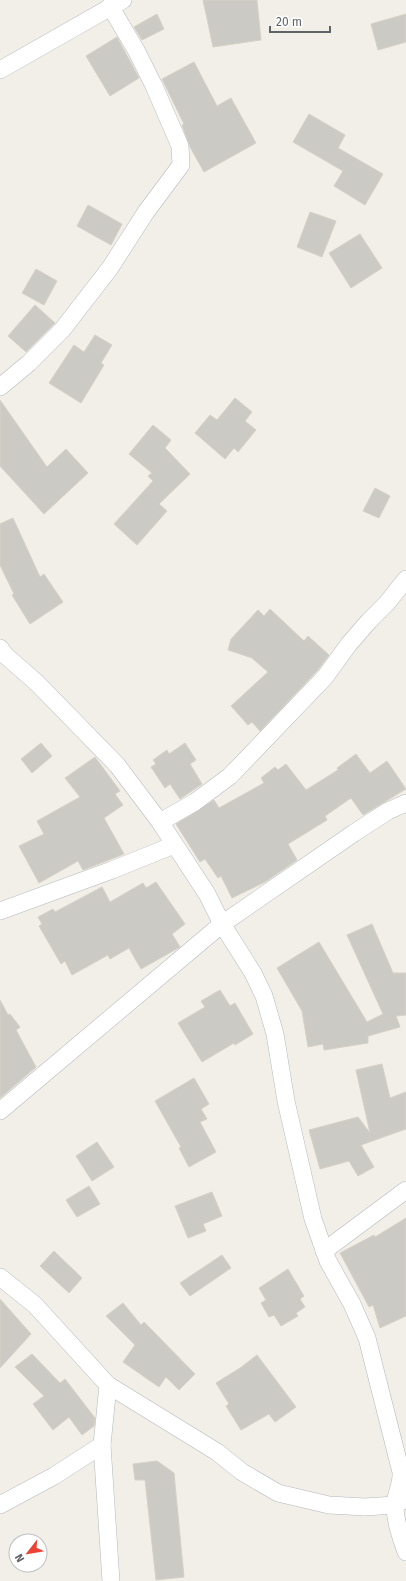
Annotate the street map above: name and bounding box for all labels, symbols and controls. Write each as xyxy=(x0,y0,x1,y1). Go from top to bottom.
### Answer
scale bar xyxy=(270,8,330,34)
text: 20 m xyxy=(276,15,302,29)
north arrow xyxy=(8,1533,48,1573)
text: N xyxy=(12,1551,27,1564)

